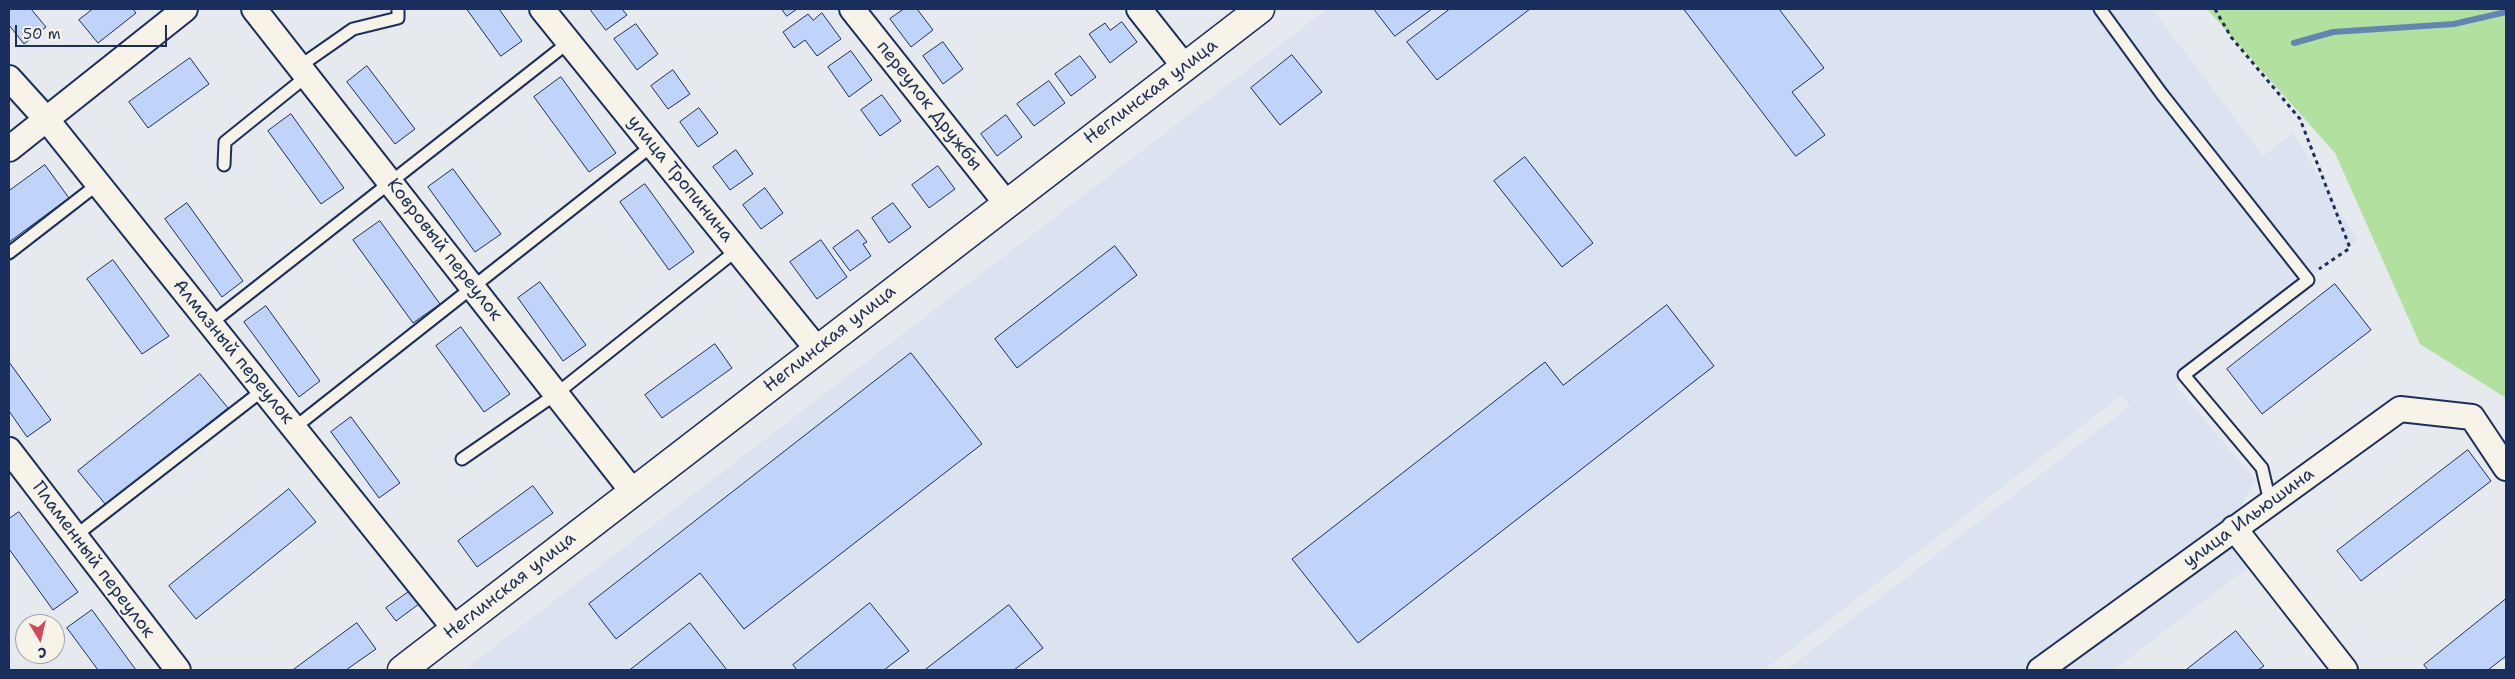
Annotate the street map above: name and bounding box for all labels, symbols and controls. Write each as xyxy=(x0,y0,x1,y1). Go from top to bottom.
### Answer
scale bar xyxy=(18,15,170,47)
text: 50 m xyxy=(23,24,61,44)
street label: Неглинская улица xyxy=(1080,35,1222,149)
street label: переулок Дружбы xyxy=(872,37,986,175)
street label: улица Тропинина xyxy=(622,111,738,247)
street label: Ковровый переулок xyxy=(382,175,506,325)
street label: Алмазный переулок xyxy=(168,275,298,429)
street label: Неглинская улица xyxy=(760,281,900,397)
street label: улица Ильюшина xyxy=(2179,463,2319,573)
street label: Пламенный переулок xyxy=(27,477,159,643)
street label: Неглинская улица xyxy=(440,528,580,644)
north arrow xyxy=(15,614,65,664)
text: С xyxy=(37,643,48,662)

